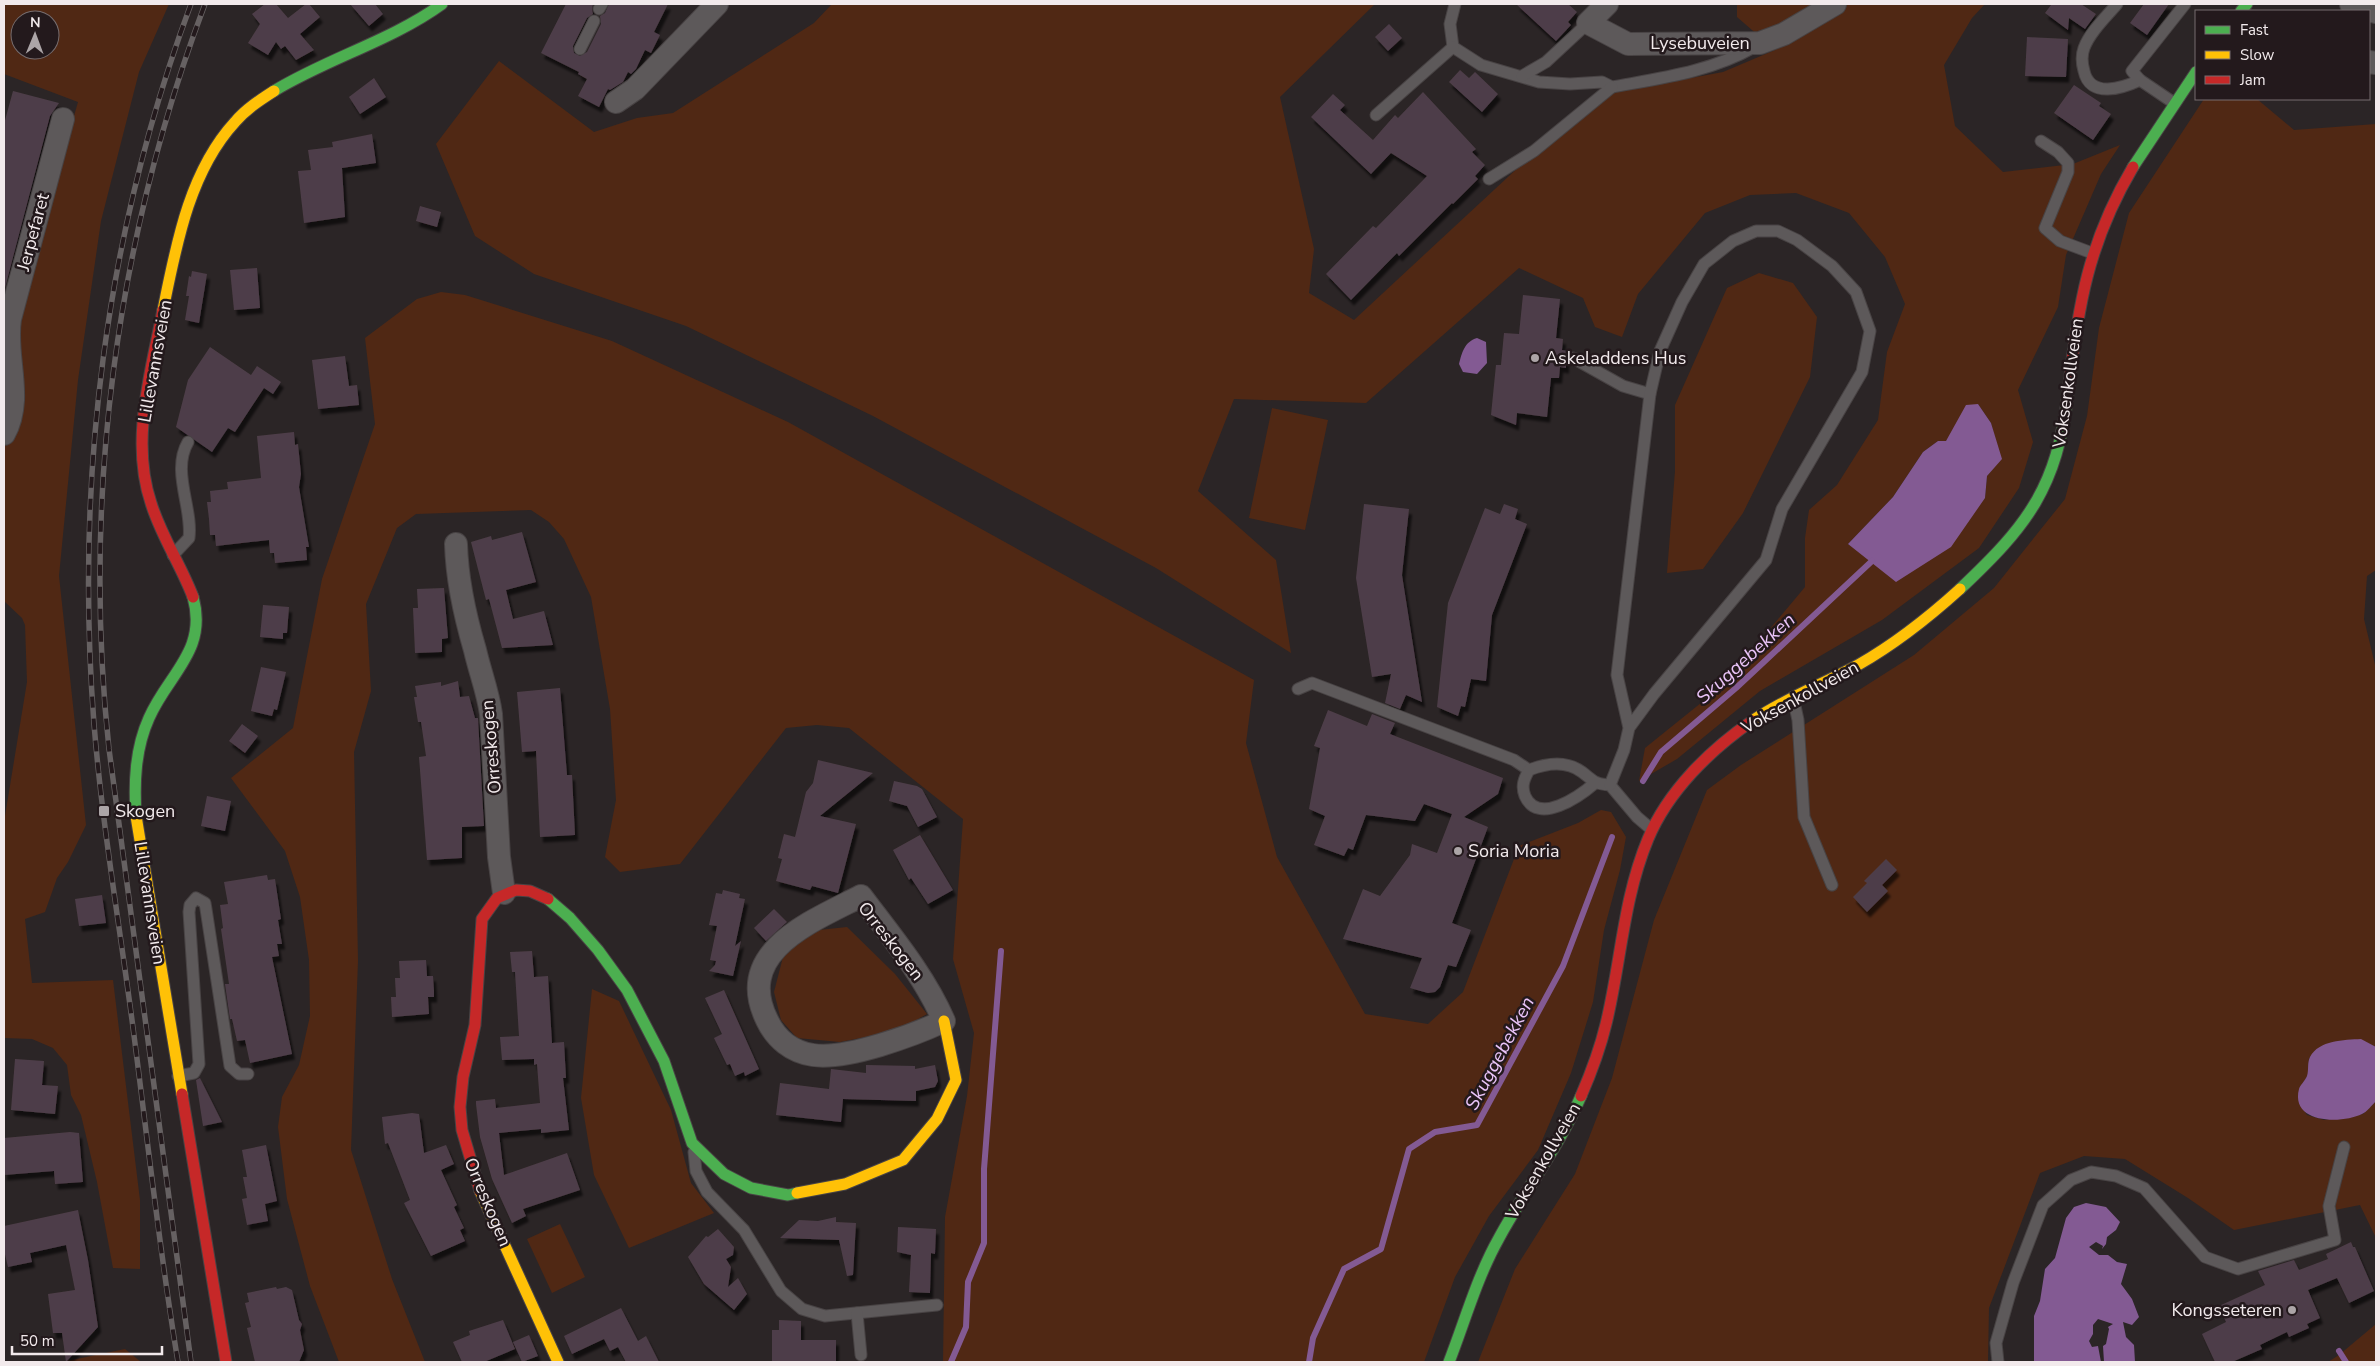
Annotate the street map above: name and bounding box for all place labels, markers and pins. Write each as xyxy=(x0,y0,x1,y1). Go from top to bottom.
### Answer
place label: Askeladdens Hus xyxy=(1545,346,1686,370)
marker: Askeladdens Hus xyxy=(1529,352,1541,364)
place label: Skogen xyxy=(115,799,175,823)
marker: Skogen xyxy=(97,804,111,818)
place label: Soria Moria xyxy=(1468,839,1559,863)
marker: Soria Moria xyxy=(1452,845,1464,857)
place label: Kongsseteren xyxy=(2171,1298,2282,1322)
marker: Kongsseteren xyxy=(2286,1304,2298,1316)

